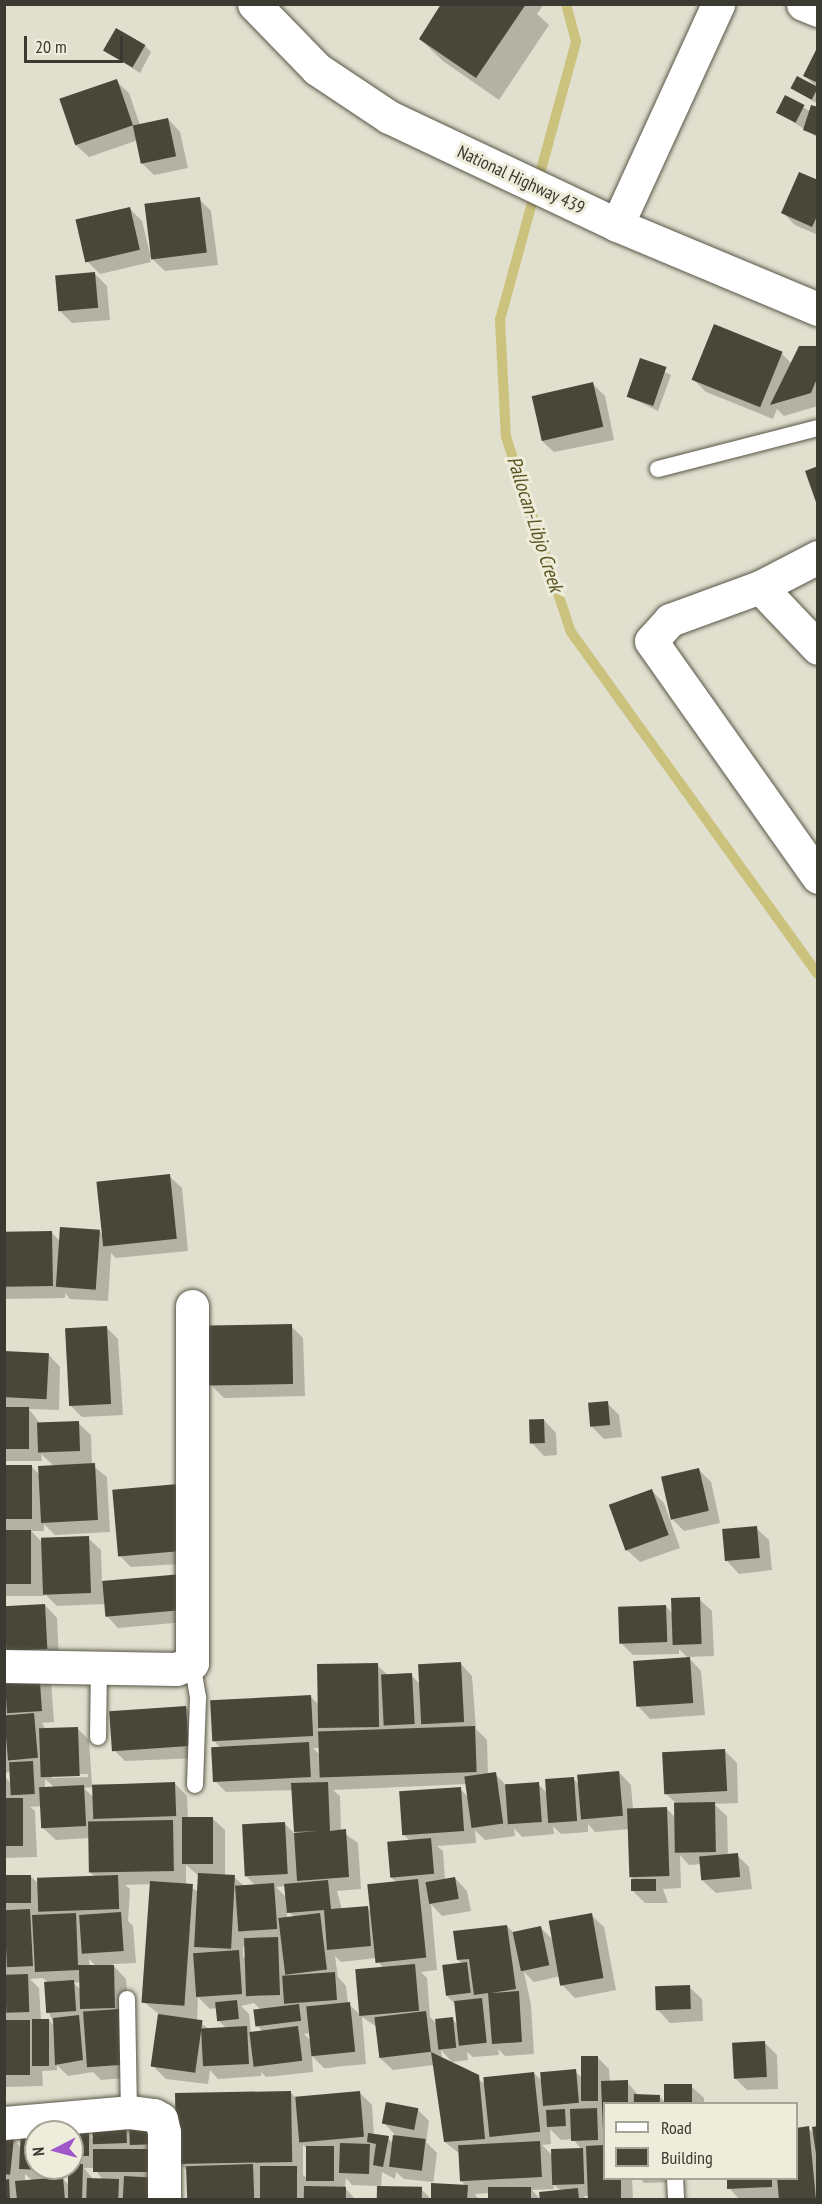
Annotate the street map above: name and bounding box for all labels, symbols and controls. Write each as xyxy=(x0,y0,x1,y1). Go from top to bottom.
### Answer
scale bar xyxy=(27,24,126,62)
text: 20 m xyxy=(35,35,67,58)
street label: National Highway 439 xyxy=(454,141,588,219)
water label: Pallocan-Libjo Creek xyxy=(502,453,568,595)
legend xyxy=(603,2102,798,2180)
text: Road xyxy=(661,2116,692,2139)
north arrow xyxy=(24,2120,84,2180)
text: N xyxy=(28,2146,48,2157)
text: Building xyxy=(661,2146,713,2169)

